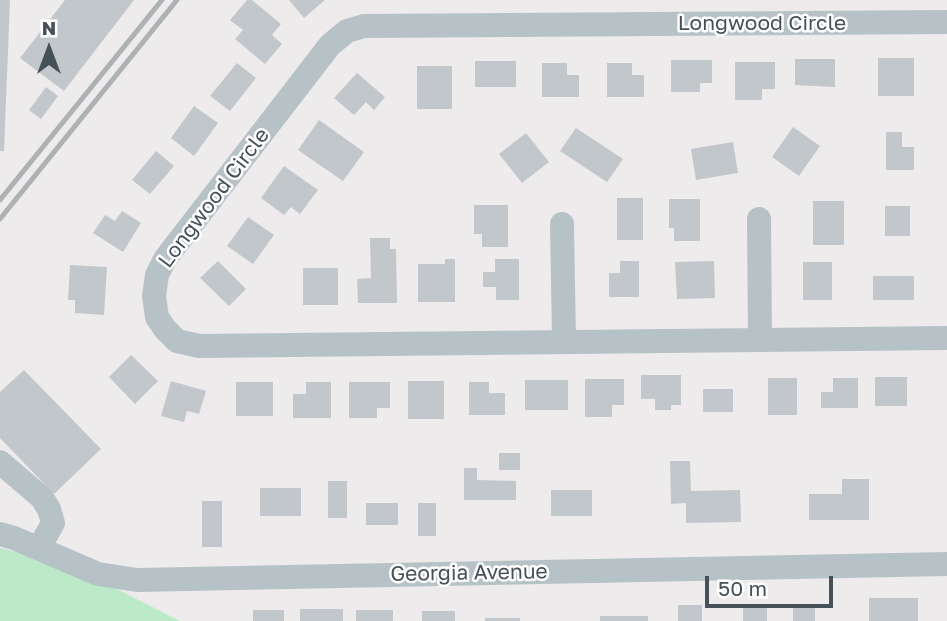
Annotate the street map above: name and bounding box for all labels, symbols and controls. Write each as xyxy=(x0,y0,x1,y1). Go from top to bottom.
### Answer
street label: Longwood Circle xyxy=(678,10,846,36)
north arrow xyxy=(14,14,84,84)
text: N xyxy=(42,16,56,39)
street label: Longwood Circle xyxy=(153,123,275,273)
street label: Georgia Avenue xyxy=(390,559,548,587)
scale bar xyxy=(709,562,837,606)
text: 50 m xyxy=(718,575,767,601)

